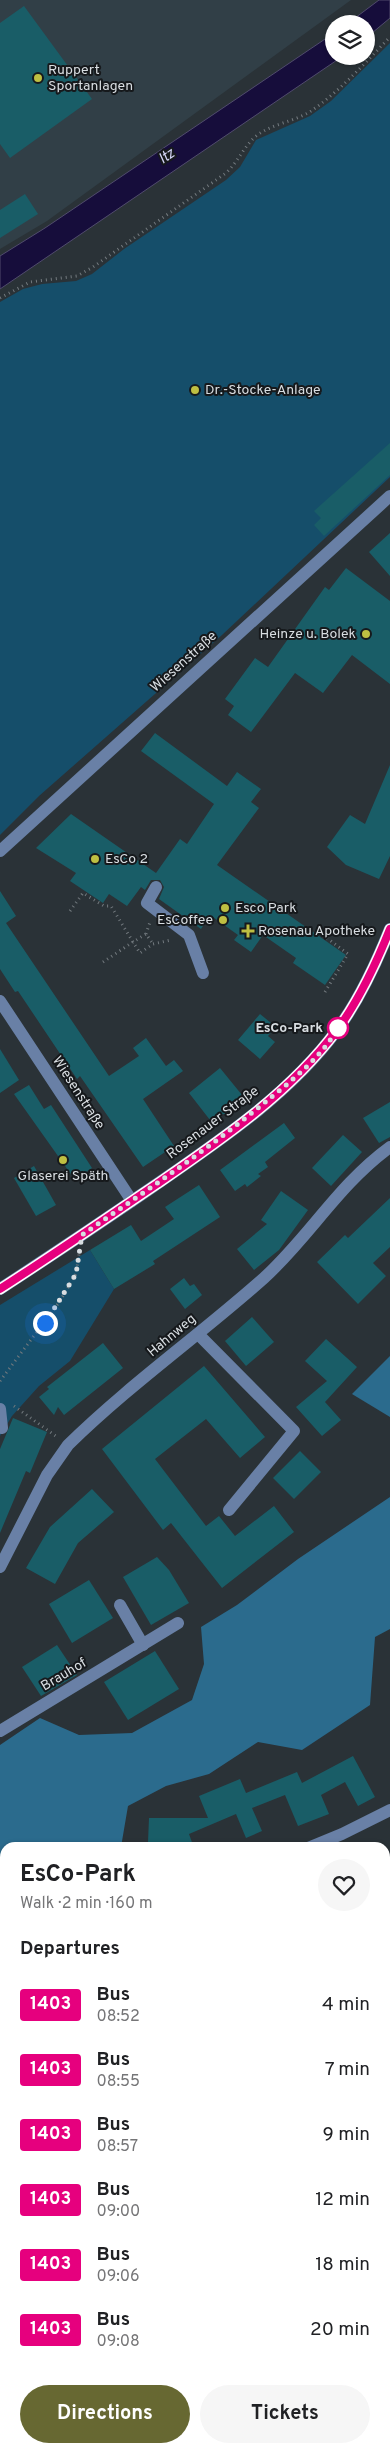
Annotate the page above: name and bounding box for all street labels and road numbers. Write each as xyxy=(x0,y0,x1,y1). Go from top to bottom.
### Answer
street label: Wiesenstraße xyxy=(147,628,221,696)
street label: Wiesenstraße xyxy=(48,1053,108,1133)
street label: Rosenauer Straße xyxy=(164,1083,262,1163)
street label: Hahnweg xyxy=(144,1311,200,1361)
street label: Brauhof xyxy=(38,1655,90,1695)

